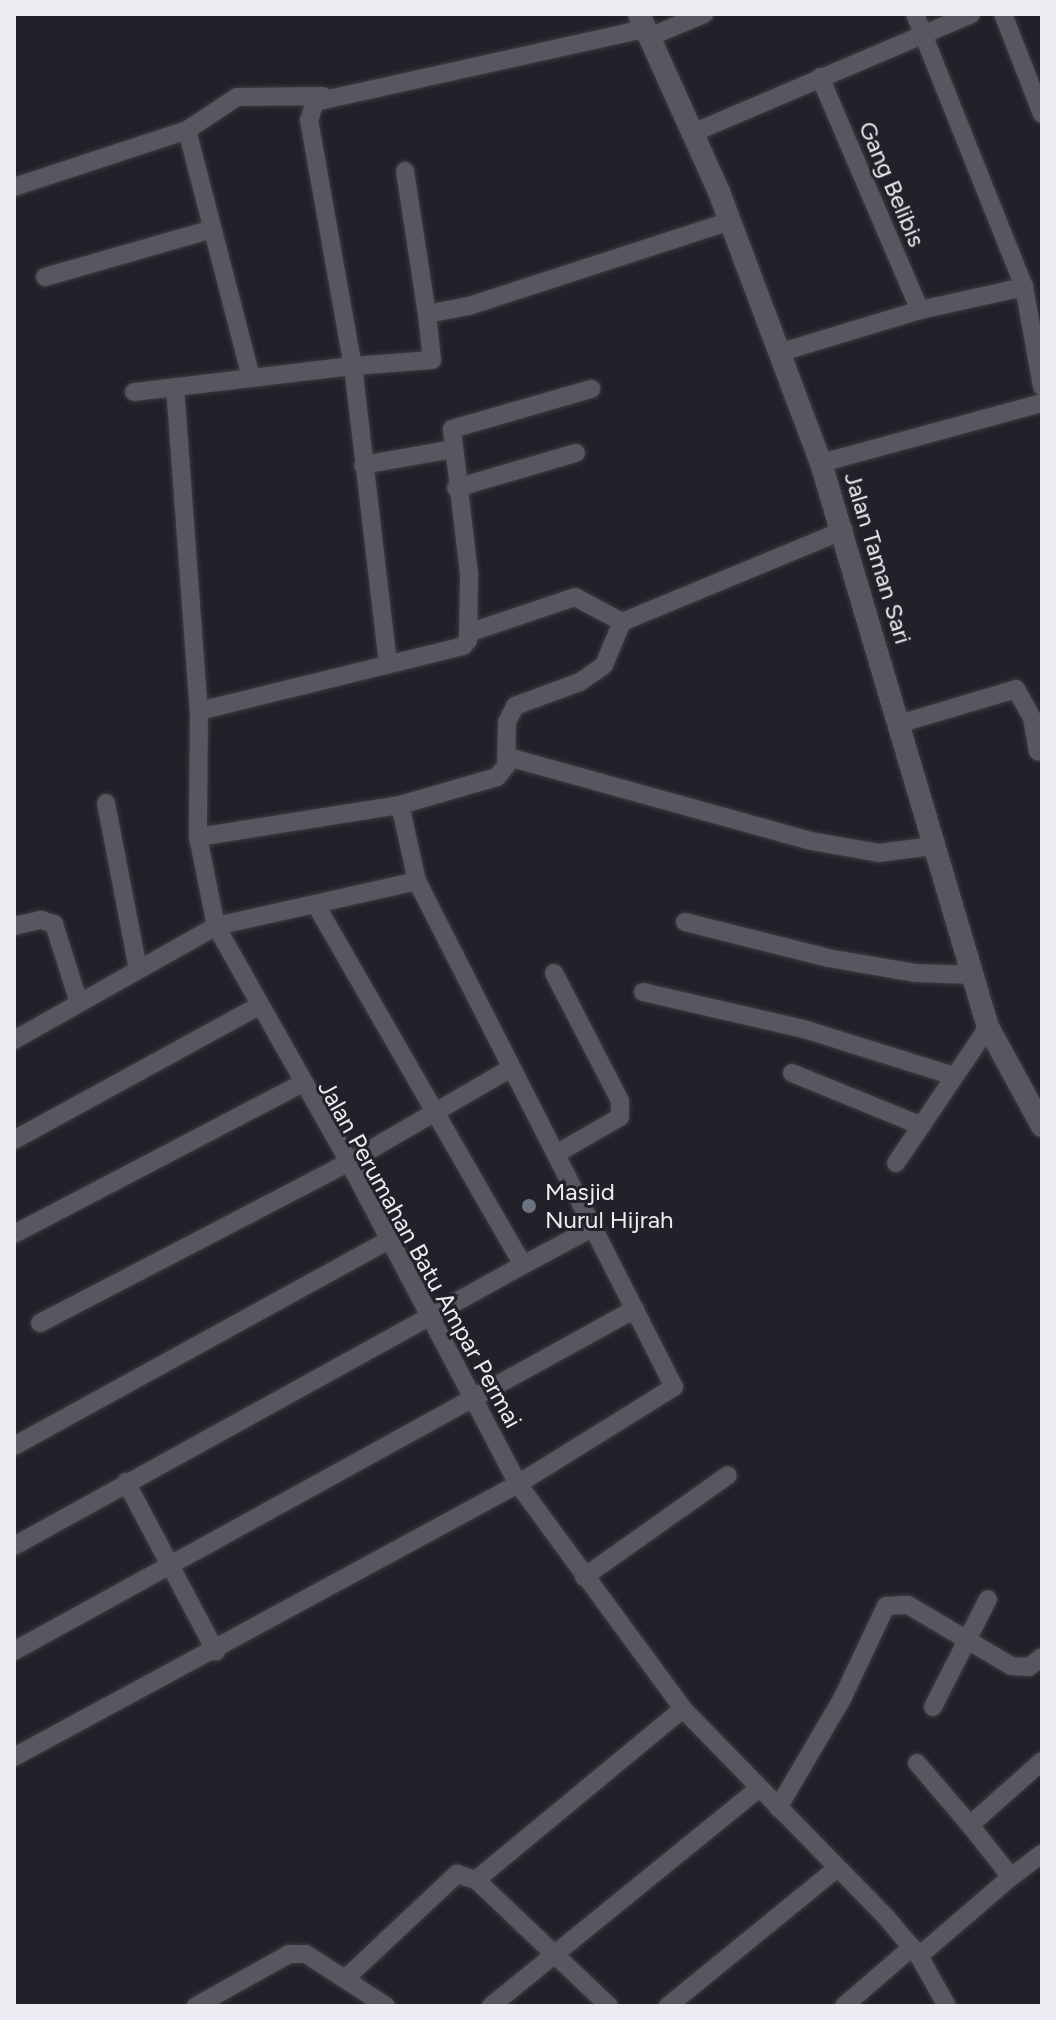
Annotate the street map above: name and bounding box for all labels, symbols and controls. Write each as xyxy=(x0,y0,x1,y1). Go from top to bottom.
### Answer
street label: Gang Belibis xyxy=(853,117,931,251)
street label: Jalan Taman Sari xyxy=(838,469,918,647)
street label: Jalan Perumahan Batu Ampar Permai xyxy=(312,1075,528,1433)
place label: Masjid Nurul Hijrah xyxy=(545,1178,673,1234)
marker: Masjid Nurul Hijrah xyxy=(520,1197,538,1215)

